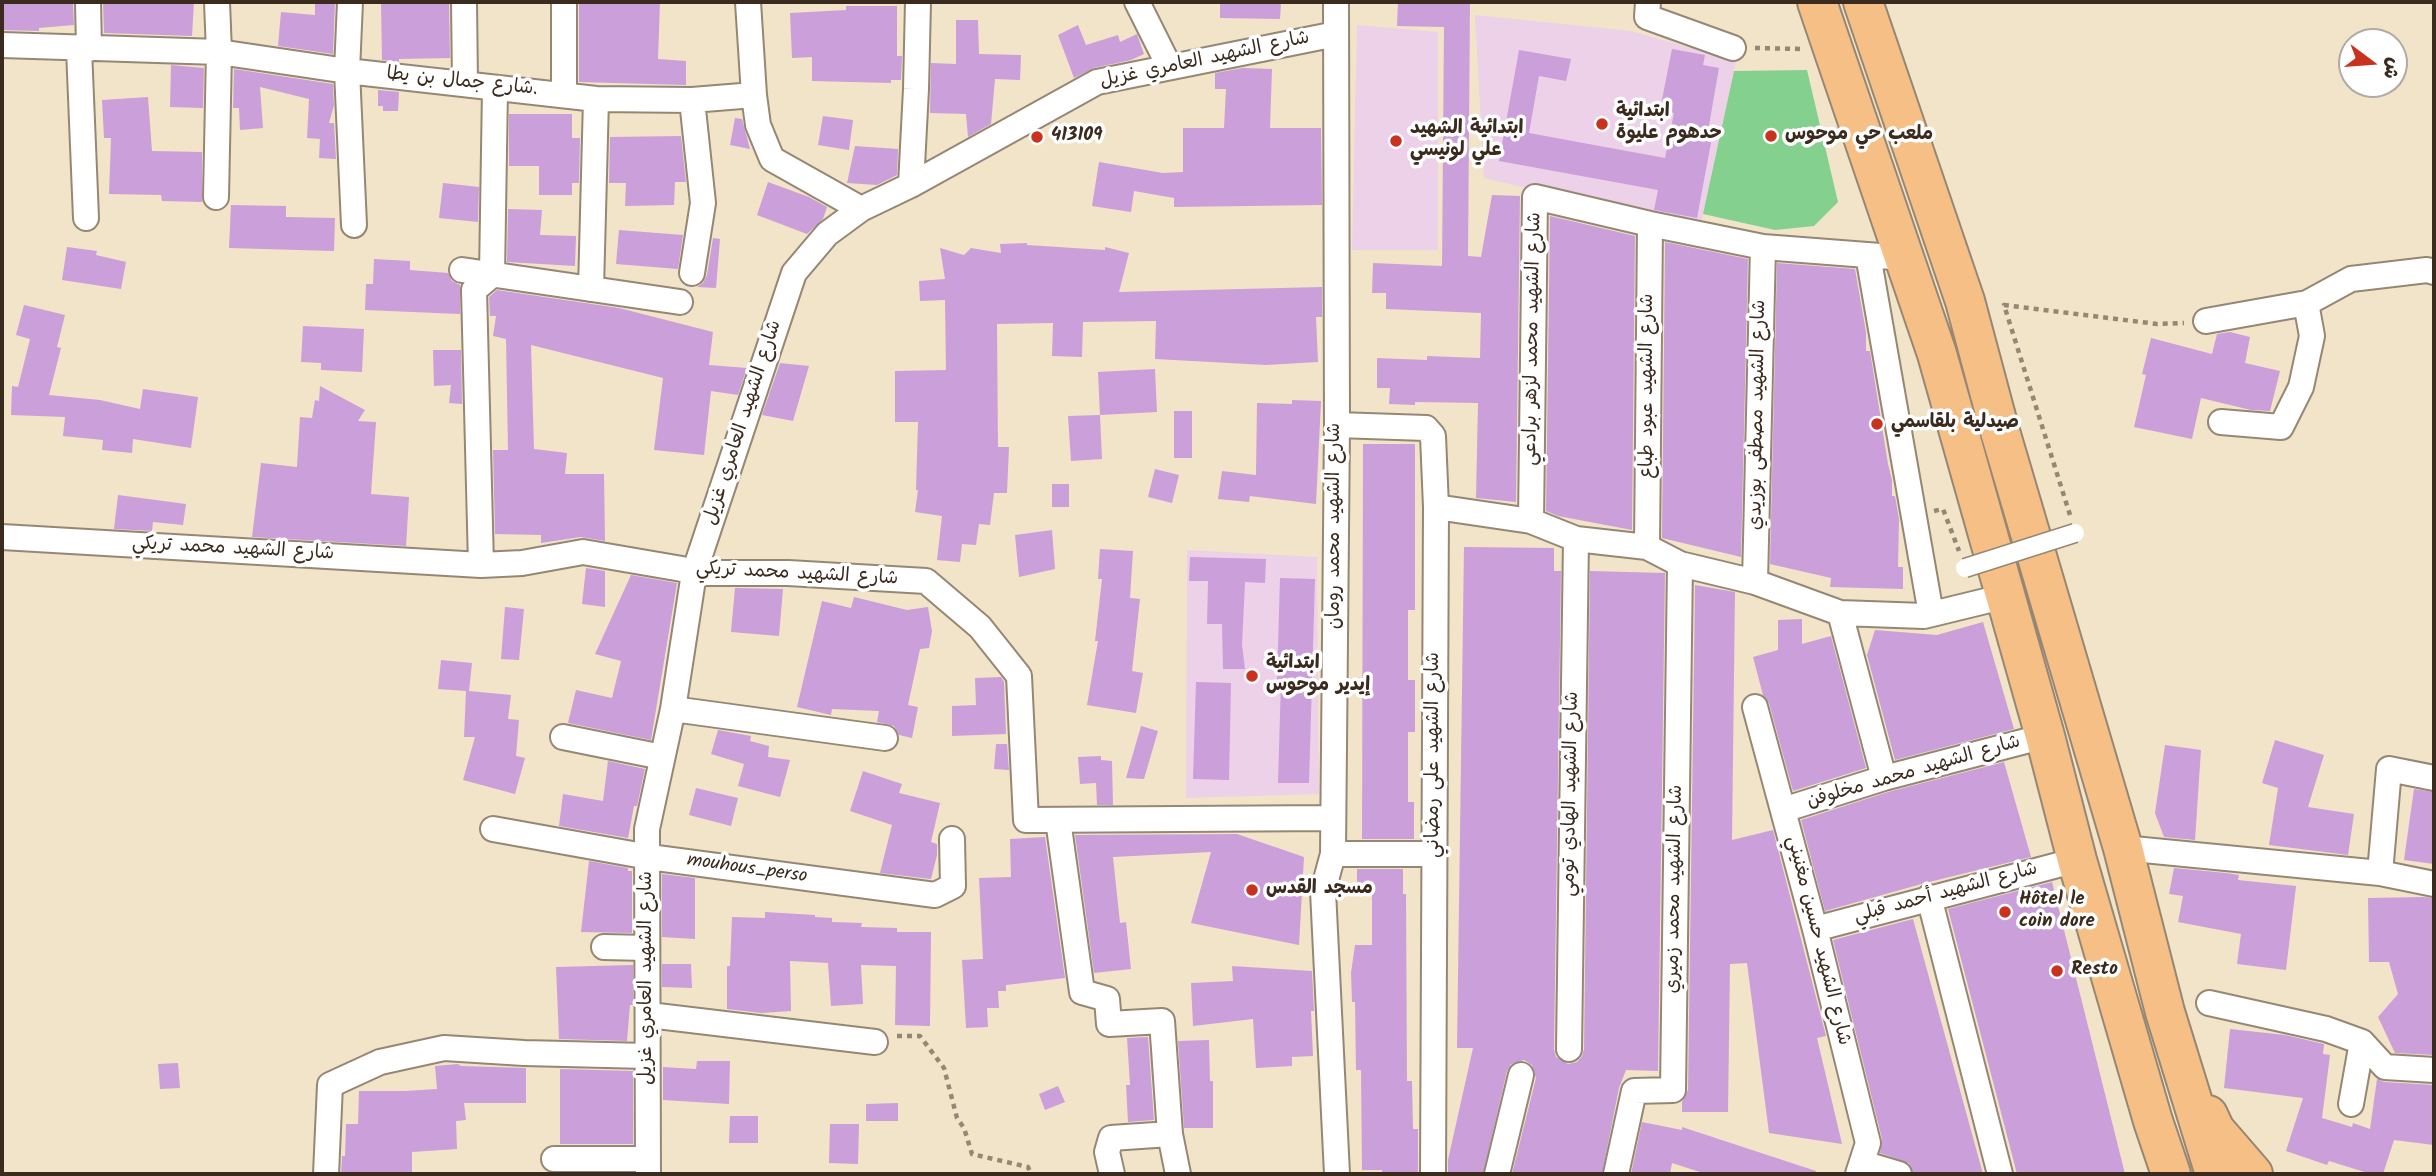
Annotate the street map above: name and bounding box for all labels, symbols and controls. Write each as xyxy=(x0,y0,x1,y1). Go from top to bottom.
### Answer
street label: شارع الشهيد العامري غزيل xyxy=(1098,28,1312,94)
north arrow xyxy=(2338,28,2408,98)
text: ش xyxy=(2374,54,2409,82)
street label: شارع جمال بن يطا. xyxy=(385,64,539,102)
place label: ابتدائية حدهوم عليوة xyxy=(1616,102,1721,146)
marker: ابتدائية حدهوم عليوة xyxy=(1594,116,1610,132)
place label: ابتدائية الشهيد علي لونيسي xyxy=(1410,119,1523,163)
place label: ملعب حي موحوس xyxy=(1785,125,1933,147)
place label: 413109 xyxy=(1051,126,1103,148)
marker: ملعب حي موحوس xyxy=(1763,128,1779,144)
marker: 413109 xyxy=(1029,129,1045,145)
marker: ابتدائية الشهيد علي لونيسي xyxy=(1388,133,1404,149)
street label: شارع الشهيد محمد لزهر برادعي xyxy=(1520,212,1548,466)
street label: شارع الشهيد عبود طباع xyxy=(1638,294,1660,478)
street label: شارع الشهيد مصطفى بوزيدي xyxy=(1746,300,1772,530)
street label: شارع الشهيد العامري غزيل xyxy=(700,318,788,528)
place label: صيدلية بلقاسمي xyxy=(1891,413,2019,435)
marker: صيدلية بلقاسمي xyxy=(1869,416,1885,432)
street label: شارع الشهيد محمد رومان xyxy=(1325,423,1347,629)
street label: شارع الشهيد محمد تريكي xyxy=(131,533,335,567)
street label: شارع الشهيد محمد تريكي xyxy=(695,558,899,592)
street label: شارع الشهيد على رمضاني xyxy=(1424,652,1446,858)
place label: ابتدائية إيدير موحوس xyxy=(1266,654,1370,698)
marker: ابتدائية إيدير موحوس xyxy=(1244,668,1260,684)
street label: شارع الشهيد الهادي تومي xyxy=(1559,691,1585,897)
street label: شارع الشهيد محمد مخلوفن xyxy=(1805,732,2023,814)
street label: شارع الشهيد محمد زميري xyxy=(1663,784,1689,994)
street label: شارع الشهيد حسين مغنيني xyxy=(1780,834,1854,1048)
street label: mouhous_perso xyxy=(685,850,809,890)
street label: شارع الشهيد أحمد قبلي xyxy=(1852,858,2040,930)
street label: شارع الشهيد العامري غزيل xyxy=(637,871,659,1085)
place label: مسجد القدس xyxy=(1266,879,1373,901)
marker: مسجد القدس xyxy=(1244,882,1260,898)
place label: Hôtel le coin dore xyxy=(2019,890,2095,934)
marker: Hôtel le coin dore xyxy=(1997,904,2013,920)
place label: Resto xyxy=(2071,960,2118,982)
marker: Resto xyxy=(2049,963,2065,979)

